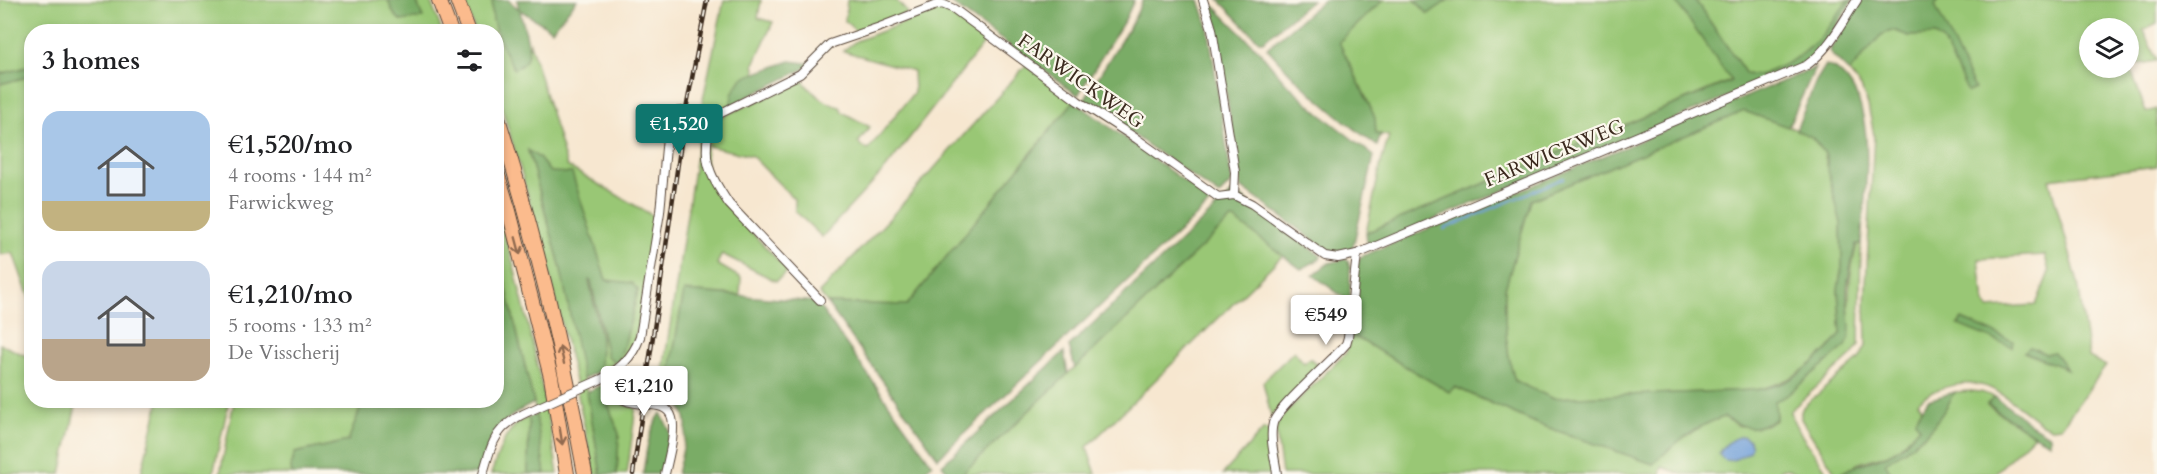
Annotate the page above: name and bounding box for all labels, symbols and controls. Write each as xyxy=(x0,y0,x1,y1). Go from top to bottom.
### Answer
map controls xyxy=(2079,18,2139,78)
button: layers xyxy=(2079,18,2139,78)
street label: FARWICKWEG xyxy=(1012,27,1150,135)
text: 3 homes xyxy=(42,43,140,78)
icon: filters xyxy=(453,44,486,77)
pin: €1,520 xyxy=(630,104,728,155)
text: €1,520 xyxy=(650,110,708,137)
street label: FARWICKWEG xyxy=(1480,113,1628,193)
text: €1,520/mo xyxy=(228,127,353,162)
icon: home xyxy=(90,135,162,207)
text: 4 rooms · 144 m² xyxy=(228,162,372,189)
text: Farwickweg xyxy=(228,189,333,216)
one-way arrow xyxy=(513,236,525,255)
text: €1,210/mo xyxy=(228,277,353,312)
icon: home xyxy=(90,285,162,357)
pin: €549 xyxy=(1290,295,1362,346)
text: €549 xyxy=(1305,301,1347,328)
text: 5 rooms · 133 m² xyxy=(228,312,372,339)
text: De Visscherij xyxy=(228,339,340,366)
one-way arrow xyxy=(556,345,568,364)
pin: €1,210 xyxy=(595,366,693,417)
text: €1,210 xyxy=(615,372,673,399)
one-way arrow xyxy=(555,425,566,445)

